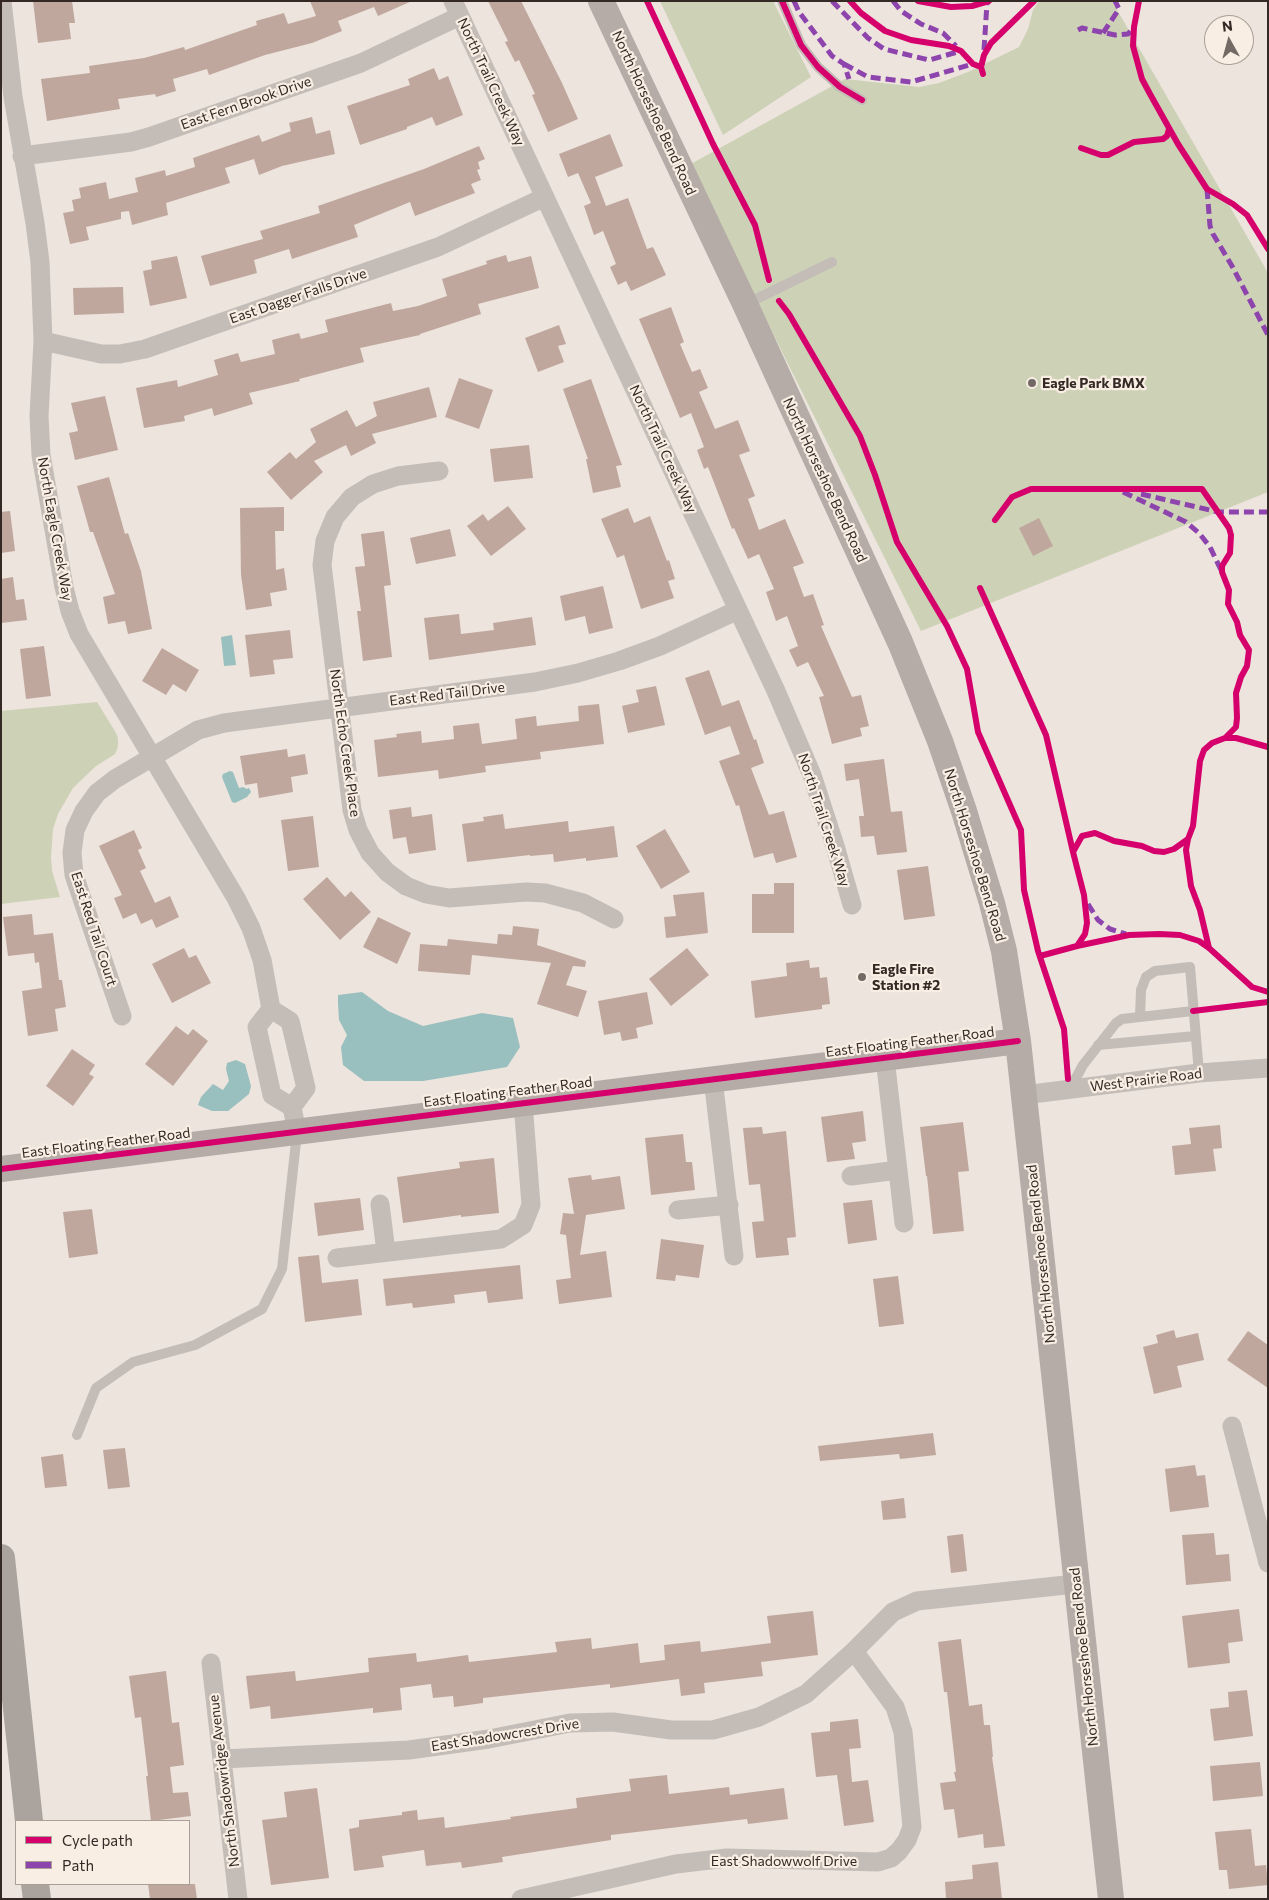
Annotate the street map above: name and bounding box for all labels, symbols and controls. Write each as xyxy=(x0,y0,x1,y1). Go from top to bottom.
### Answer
street label: North Trail Creek Way xyxy=(454,15,528,149)
north arrow xyxy=(1204,15,1254,65)
text: N xyxy=(1221,17,1233,35)
street label: North Horseshoe Bend Road xyxy=(608,28,700,198)
street label: East Fern Brook Drive xyxy=(178,73,314,133)
street label: East Dagger Falls Drive xyxy=(227,265,369,327)
place label: Eagle Park BMX xyxy=(1042,375,1145,391)
marker: Eagle Park BMX xyxy=(1026,377,1038,389)
street label: North Trail Creek Way xyxy=(626,382,700,516)
street label: North Horseshoe Bend Road xyxy=(779,395,871,565)
street label: North Eagle Creek Way xyxy=(34,456,76,602)
street label: North Echo Creek Place xyxy=(326,668,364,818)
street label: East Red Tail Drive xyxy=(388,679,506,709)
street label: North Trail Creek Way xyxy=(794,751,854,889)
street label: North Horseshoe Bend Road xyxy=(941,767,1009,943)
street label: East Red Tail Court xyxy=(68,870,120,988)
place label: Eagle Fire Station #2 xyxy=(872,961,940,994)
marker: Eagle Fire Station #2 xyxy=(856,971,868,983)
street label: East Floating Feather Road xyxy=(825,1023,995,1061)
street label: West Prairie Road xyxy=(1089,1065,1203,1095)
street label: East Floating Feather Road xyxy=(423,1073,593,1111)
street label: East Floating Feather Road xyxy=(21,1124,191,1162)
street label: North Horseshoe Bend Road xyxy=(1023,1164,1059,1344)
street label: North Horseshoe Bend Road xyxy=(1066,1567,1102,1747)
street label: North Shadowridge Avenue xyxy=(205,1694,243,1868)
street label: East Shadowcrest Drive xyxy=(430,1715,580,1755)
legend xyxy=(15,1820,190,1885)
text: Cycle path xyxy=(62,1831,133,1849)
street label: East Shadowwolf Drive xyxy=(711,1853,857,1869)
text: Path xyxy=(62,1856,94,1874)

